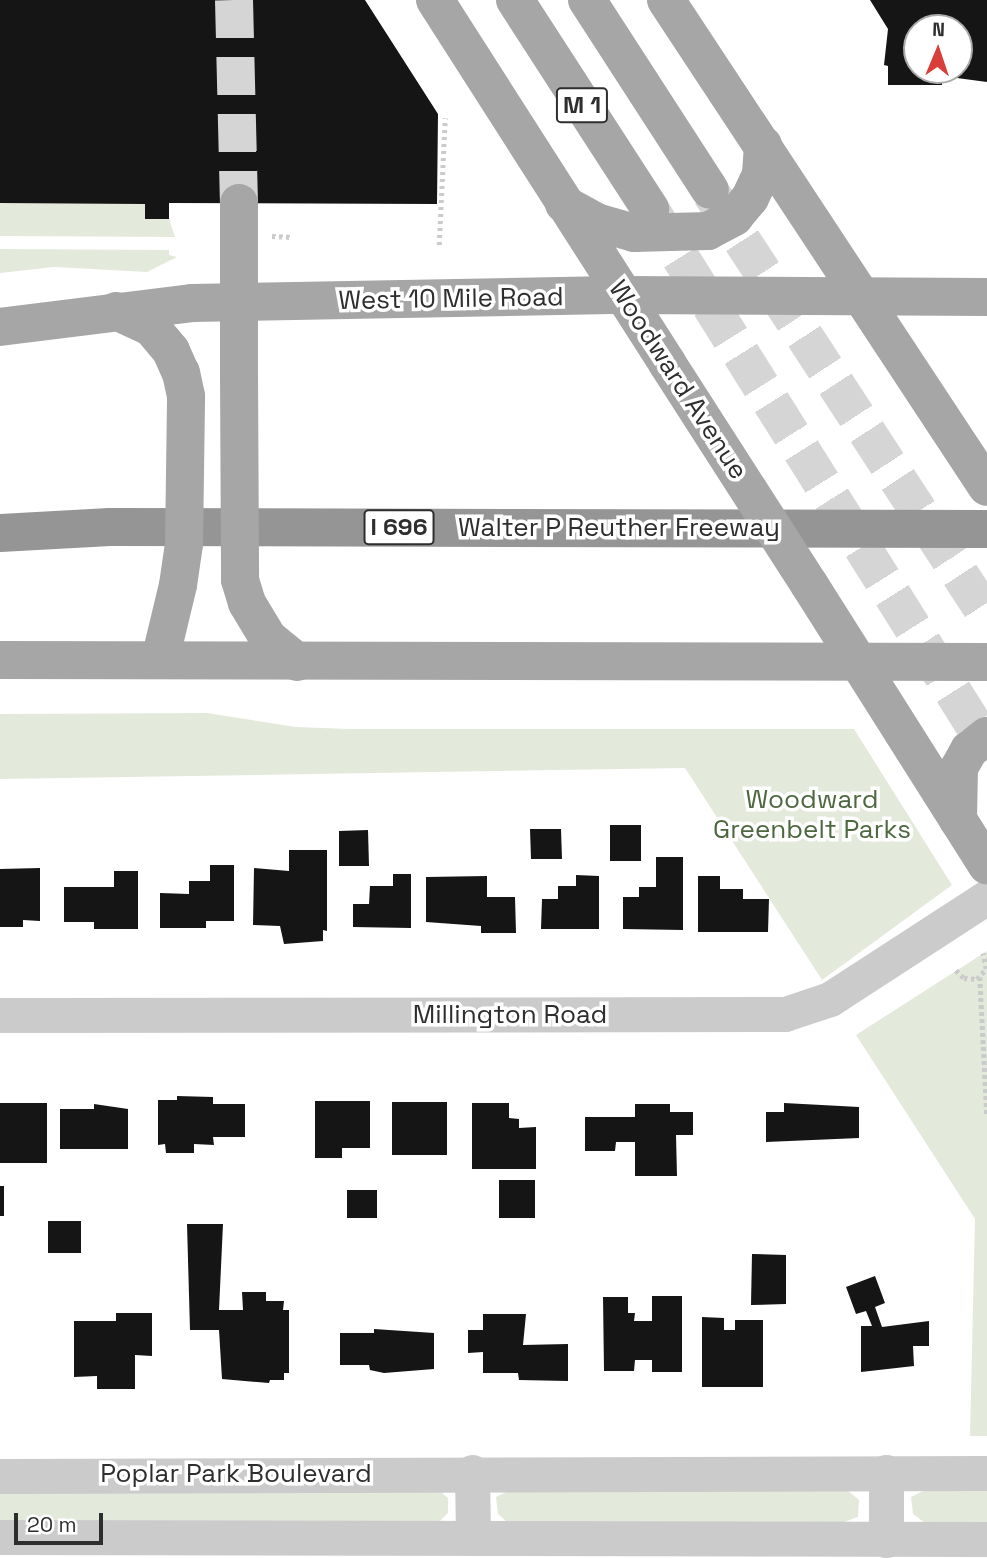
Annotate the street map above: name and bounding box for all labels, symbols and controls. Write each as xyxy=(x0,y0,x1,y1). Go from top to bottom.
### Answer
north arrow xyxy=(903,14,973,84)
text: N xyxy=(932,17,945,42)
road number: M 1 xyxy=(556,84,608,125)
street label: Woodward Avenue xyxy=(602,274,754,486)
street label: West 10 Mile Road xyxy=(338,281,564,317)
road number: I 696 xyxy=(362,506,436,548)
street label: Walter P Reuther Freeway xyxy=(458,512,780,544)
park label: Woodward Greenbelt Parks xyxy=(713,784,911,846)
street label: Millington Road xyxy=(413,999,607,1031)
street label: Poplar Park Boulevard xyxy=(100,1458,372,1490)
scale bar xyxy=(18,1498,107,1542)
text: 20 m xyxy=(27,1511,77,1538)

